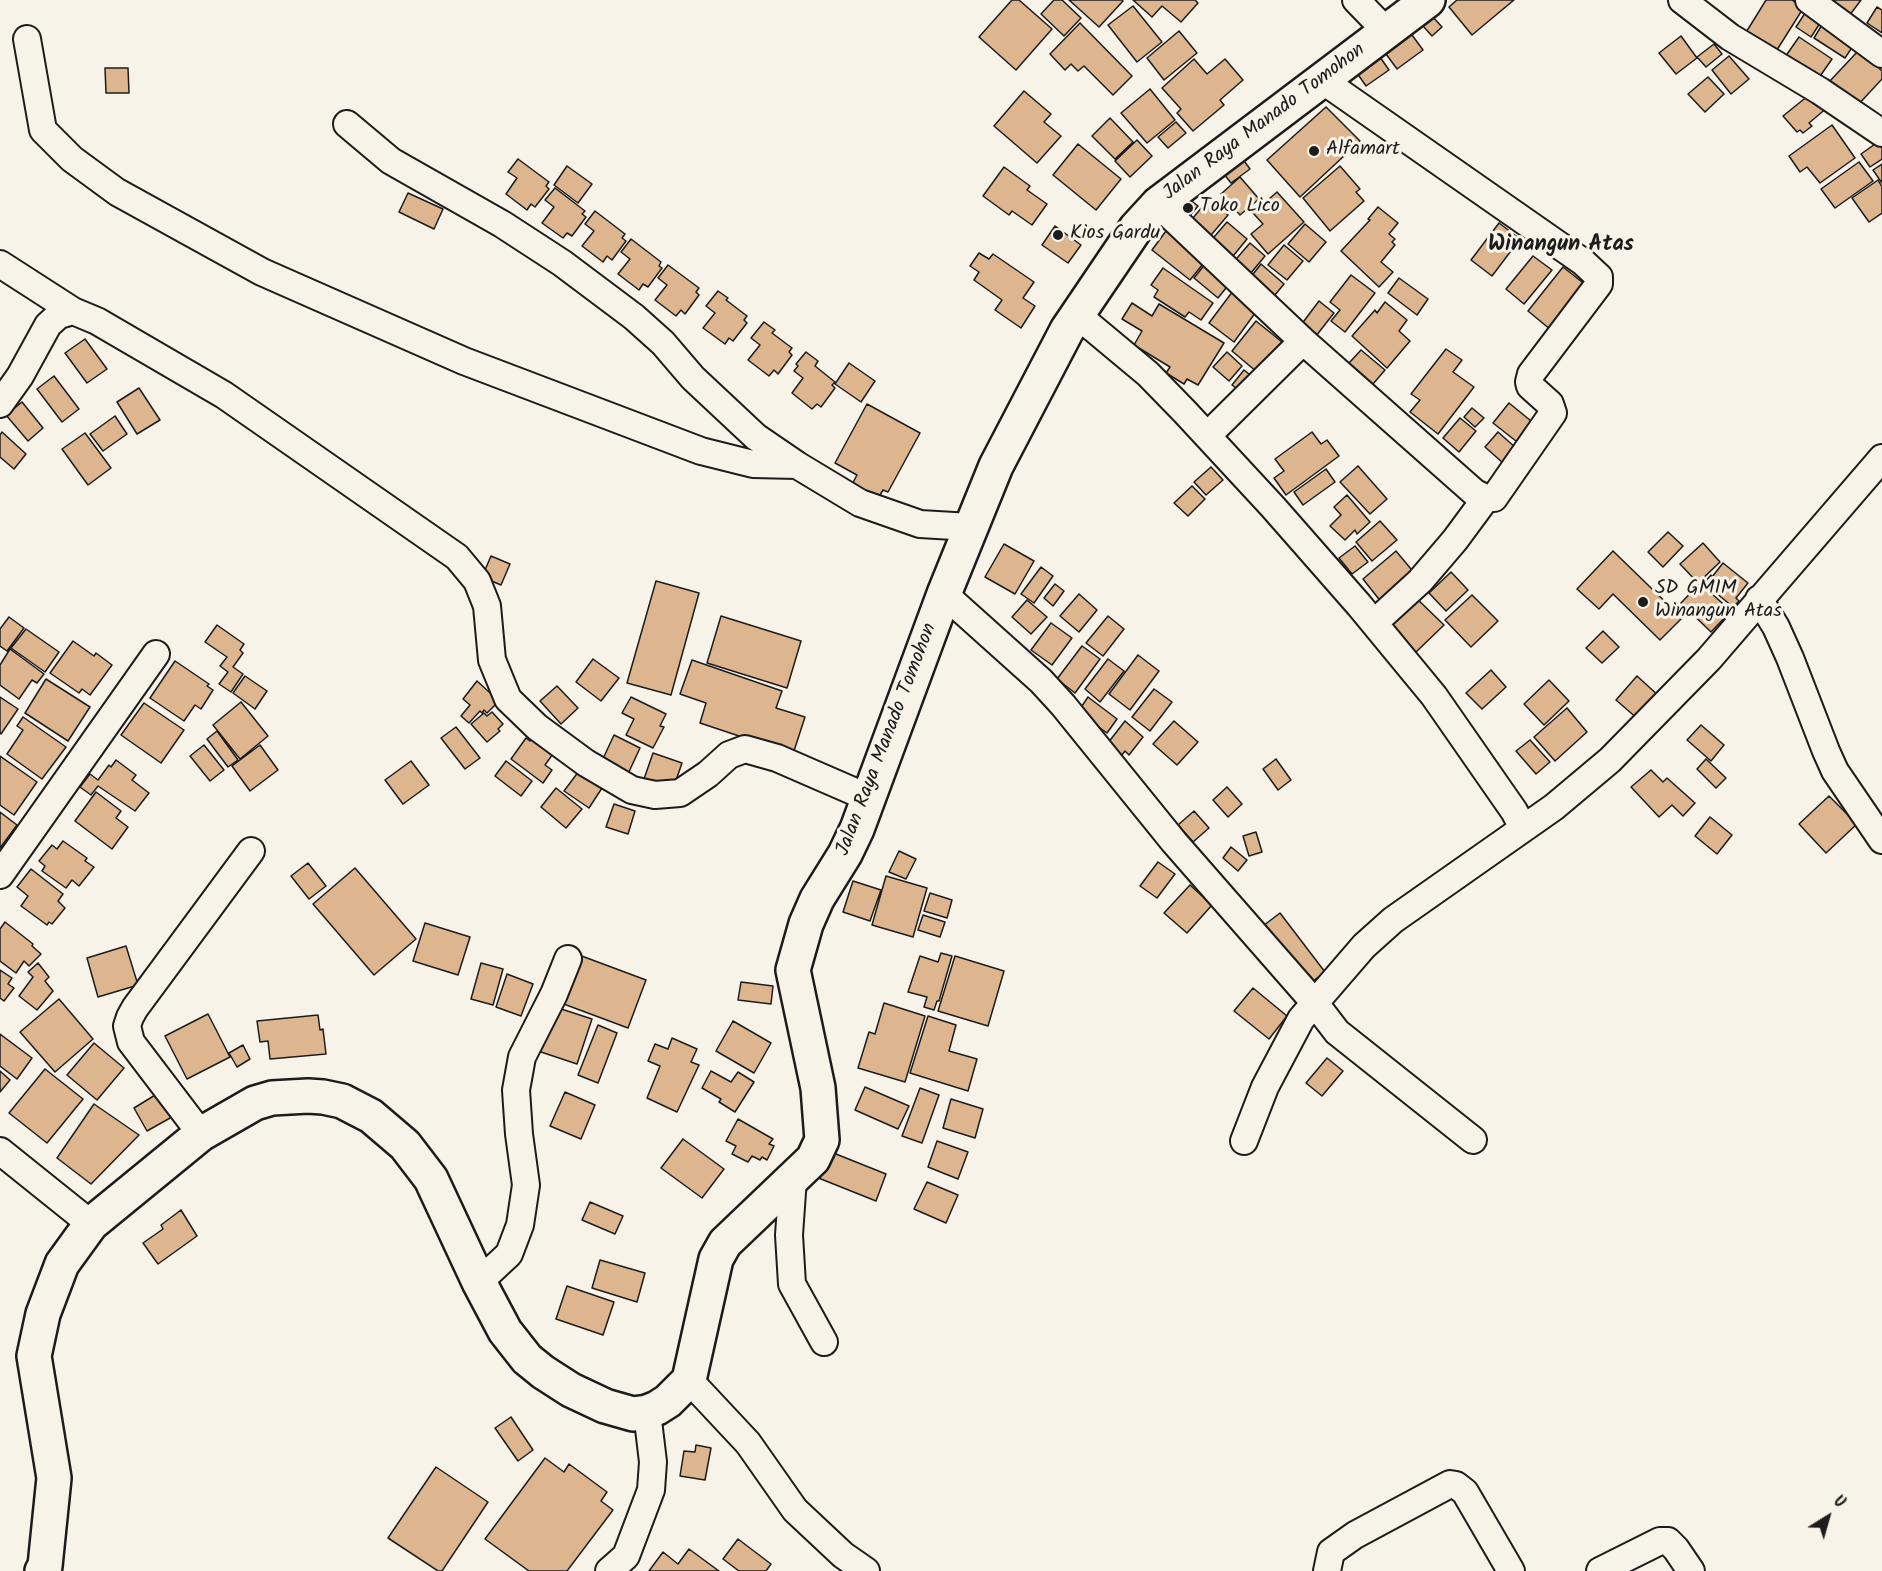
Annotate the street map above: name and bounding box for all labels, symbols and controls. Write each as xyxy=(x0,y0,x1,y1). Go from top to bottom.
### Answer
street label: Jalan Raya Manado Tomohon xyxy=(1159,39,1371,207)
place label: Alfamart xyxy=(1326,139,1400,163)
marker: Alfamart xyxy=(1307,144,1321,158)
place label: Toko Lico xyxy=(1200,196,1280,220)
marker: Toko Lico xyxy=(1181,201,1195,215)
place label: Kios Gardu xyxy=(1070,223,1160,247)
marker: Kios Gardu xyxy=(1051,228,1065,242)
district label: Winangun Atas xyxy=(1488,233,1634,259)
place label: SD GMIM Winangun Atas xyxy=(1655,578,1782,625)
marker: SD GMIM Winangun Atas xyxy=(1636,595,1650,609)
street label: Jalan Raya Manado Tomohon xyxy=(833,620,943,860)
north arrow xyxy=(1798,1487,1858,1547)
text: U xyxy=(1828,1489,1850,1515)

